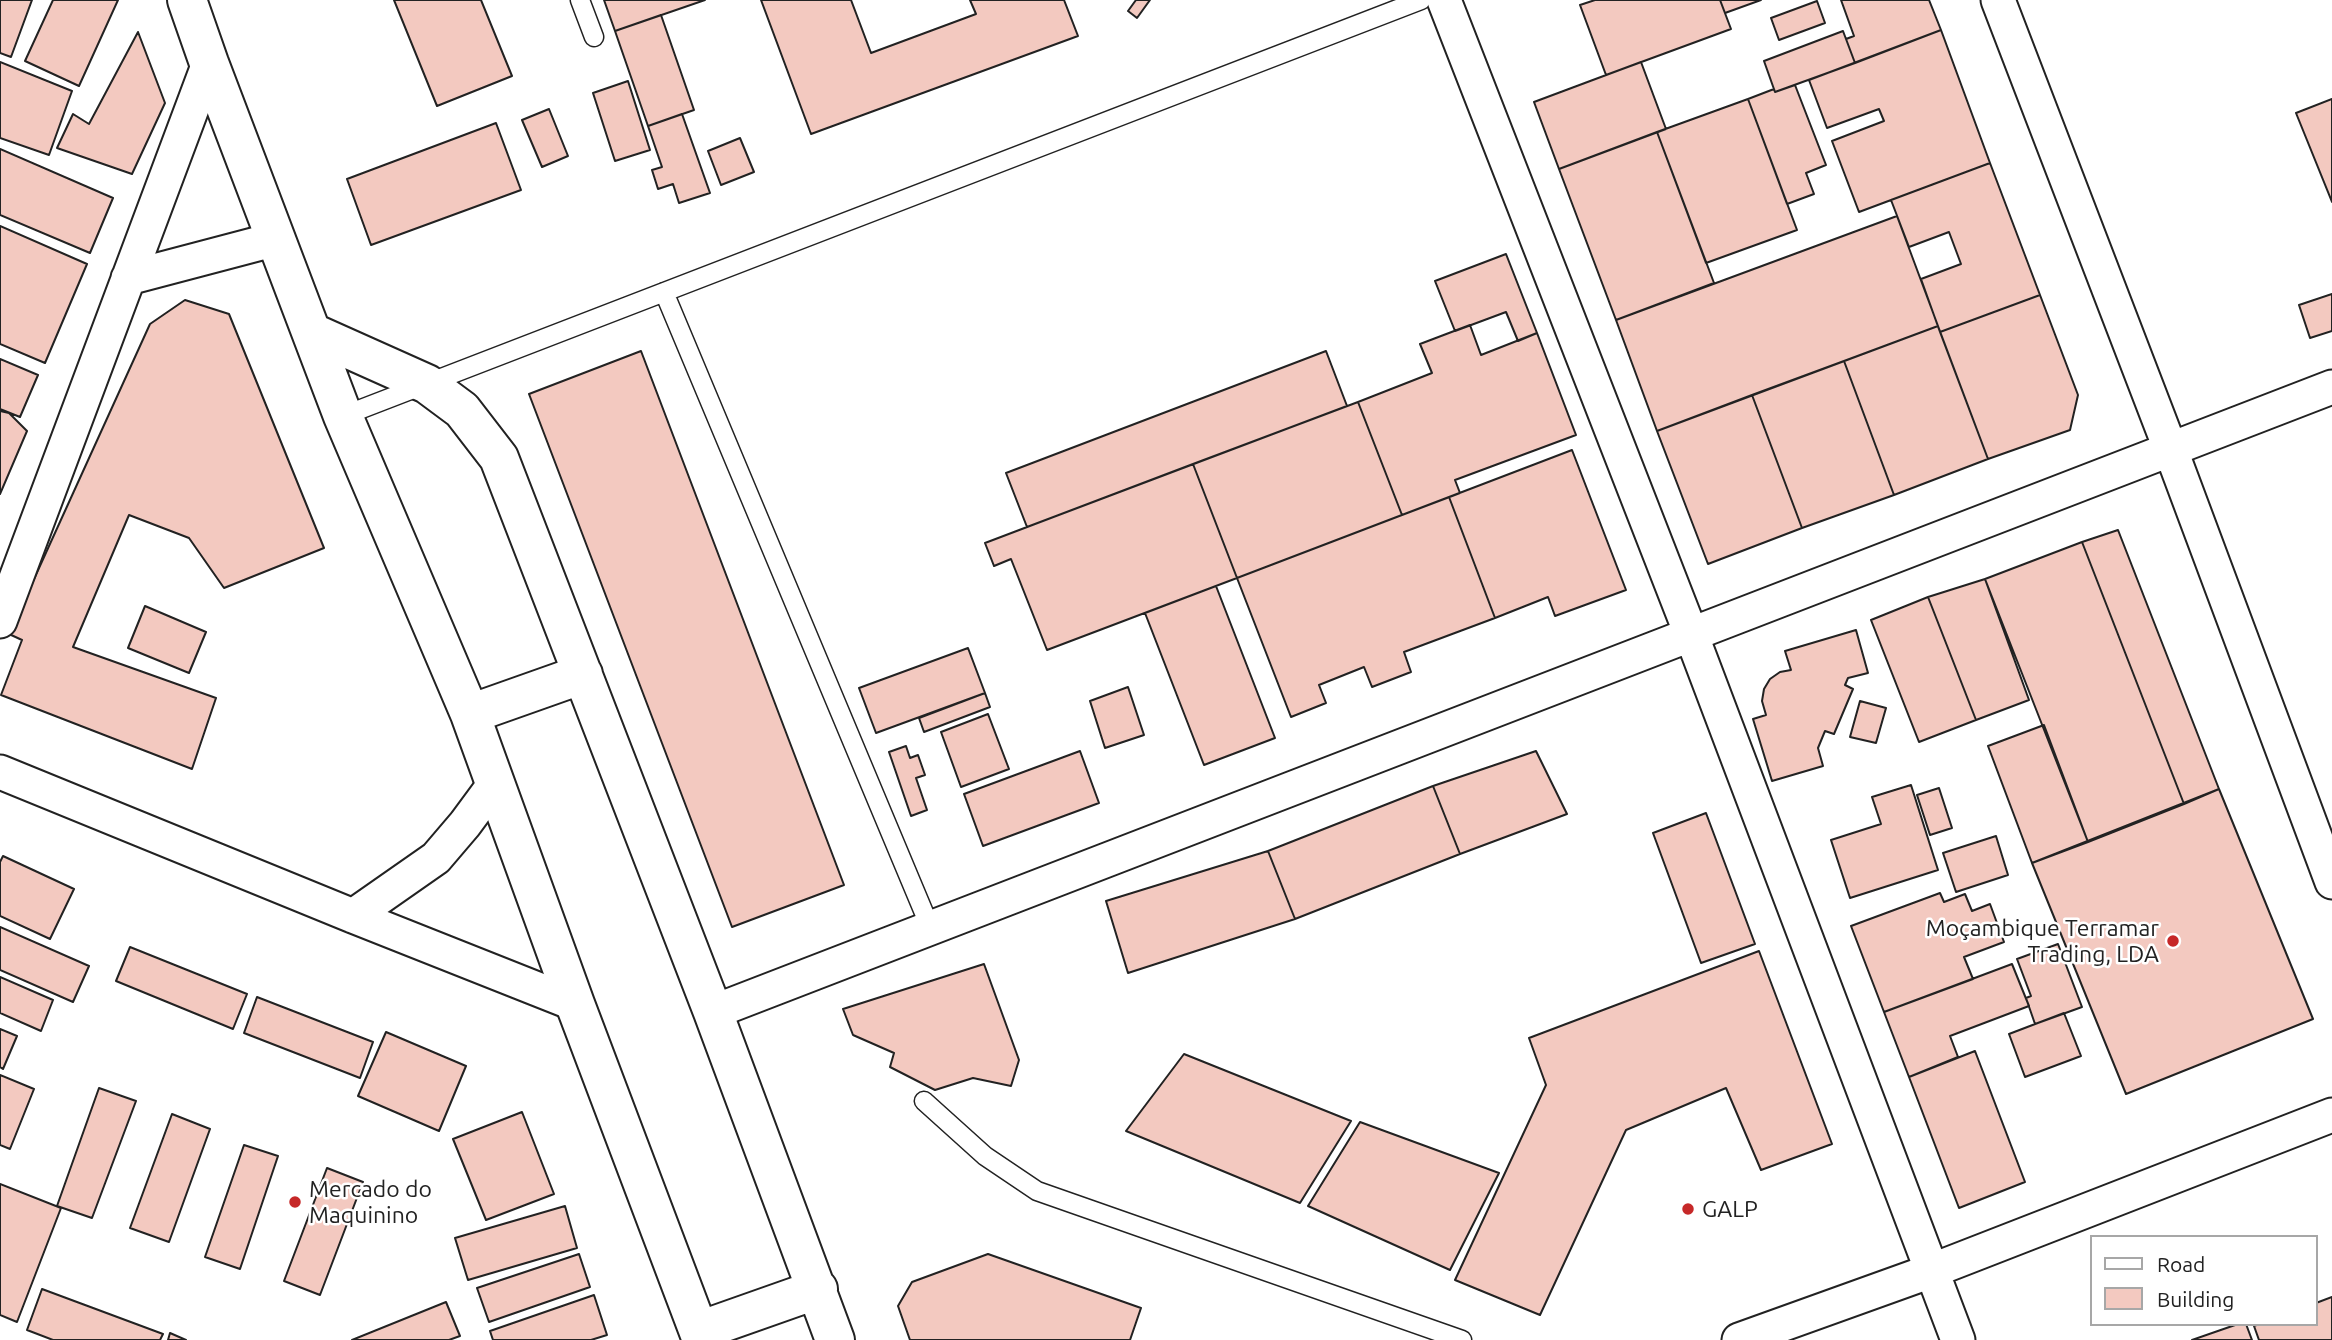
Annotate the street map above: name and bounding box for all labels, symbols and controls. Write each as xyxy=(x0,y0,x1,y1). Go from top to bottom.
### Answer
place label: Moçambique Terramar Trading, LDA xyxy=(1926,914,2159,968)
marker: Moçambique Terramar Trading, LDA xyxy=(2165,933,2181,949)
place label: Mercado do Maquinino xyxy=(309,1175,432,1229)
marker: Mercado do Maquinino xyxy=(287,1194,303,1210)
place label: GALP xyxy=(1702,1195,1758,1223)
marker: GALP xyxy=(1680,1201,1696,1217)
legend xyxy=(2090,1235,2318,1326)
text: Road xyxy=(2157,1252,2205,1276)
text: Building xyxy=(2157,1287,2234,1311)

